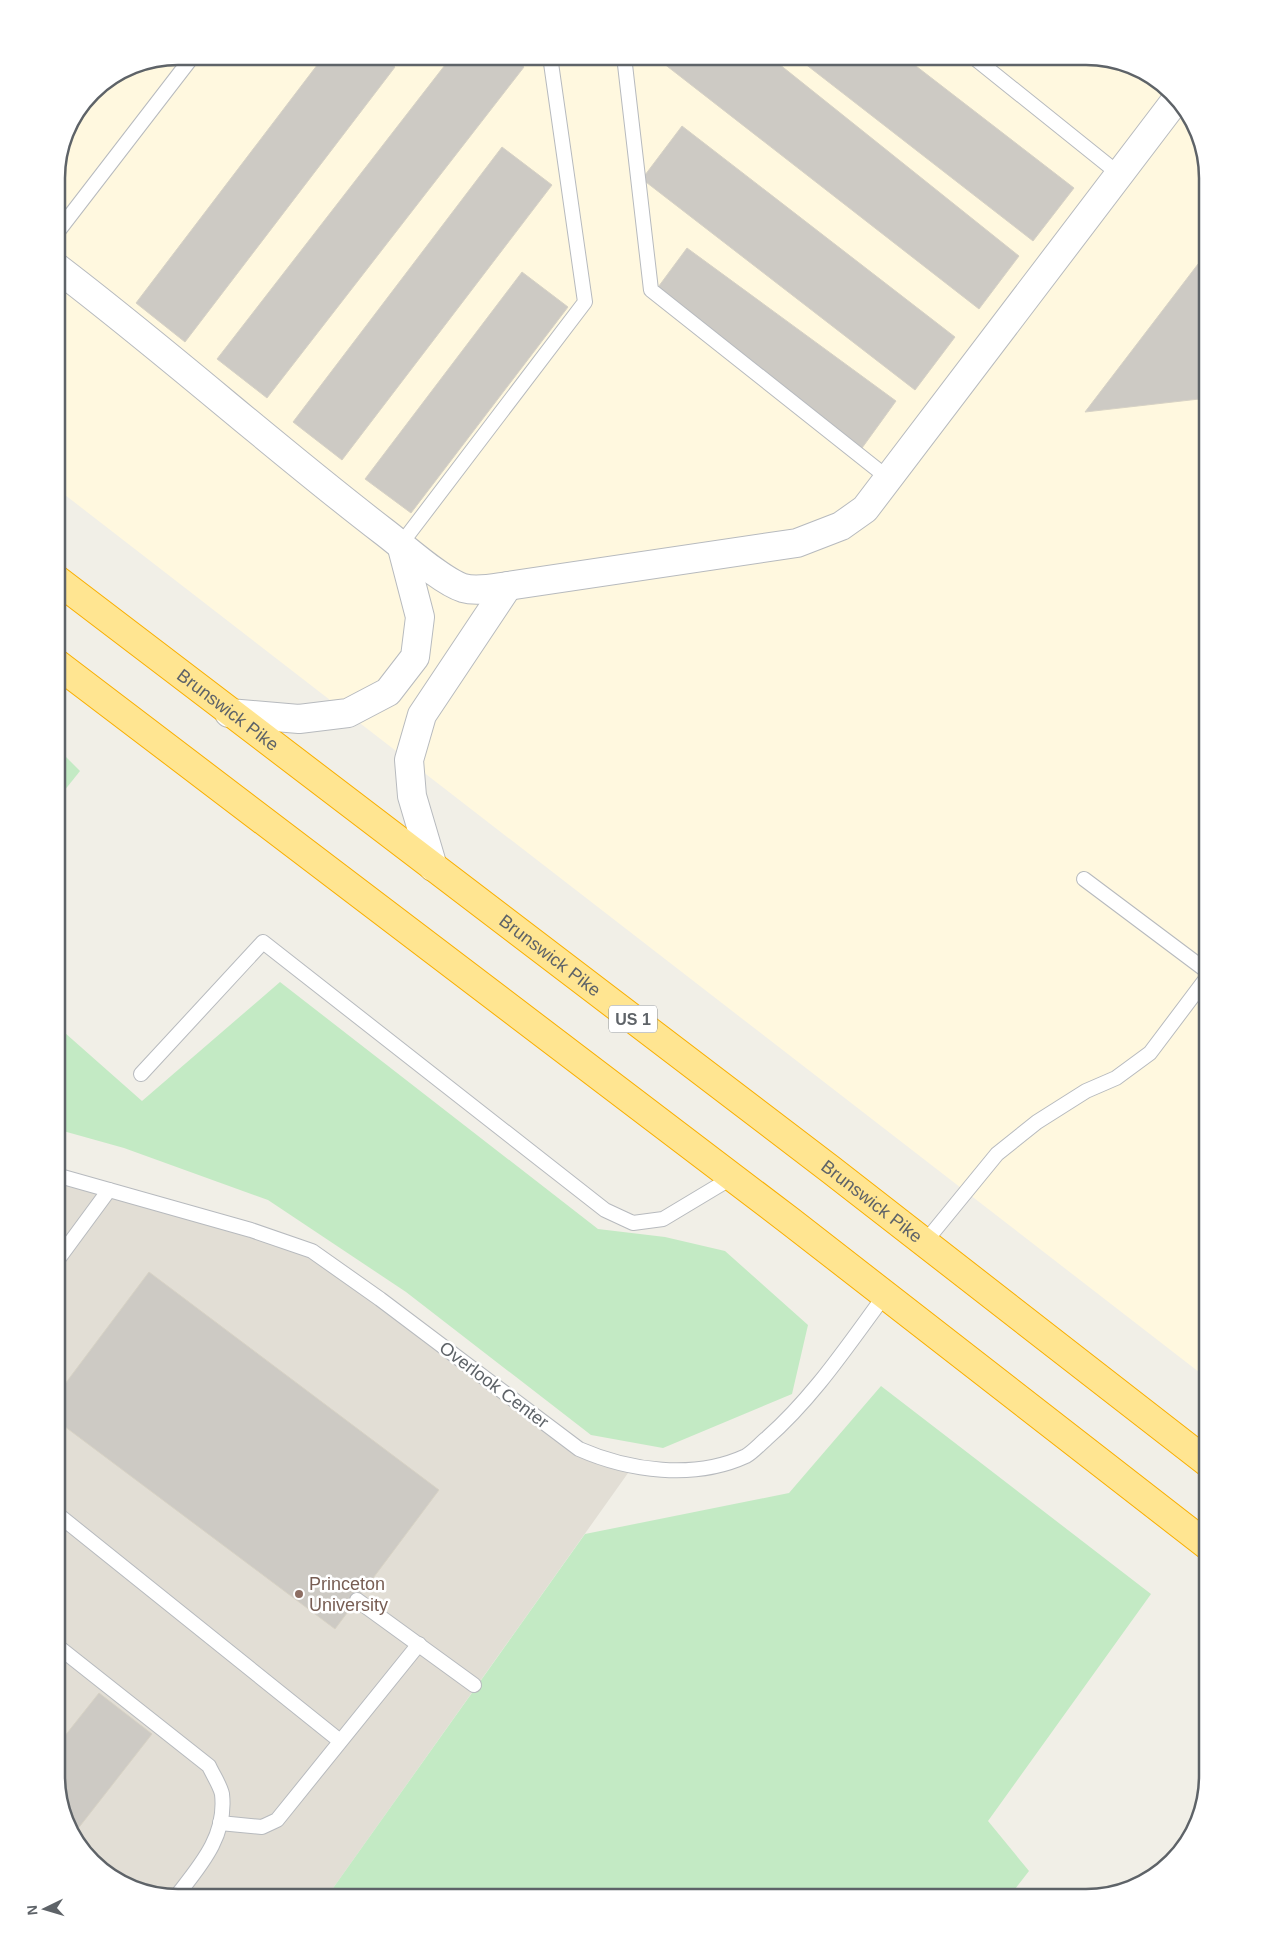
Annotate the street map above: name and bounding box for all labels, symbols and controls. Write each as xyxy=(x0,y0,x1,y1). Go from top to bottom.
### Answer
street label: Brunswick Pike xyxy=(173,665,282,755)
street label: Brunswick Pike xyxy=(495,911,604,1000)
road number: US 1 xyxy=(609,1006,657,1032)
street label: Brunswick Pike xyxy=(817,1156,926,1247)
street label: Overlook Center xyxy=(436,1338,552,1432)
place label: Princeton University xyxy=(309,1574,388,1615)
marker: Princeton University xyxy=(293,1588,305,1600)
north arrow xyxy=(20,1884,70,1934)
text: N xyxy=(24,1904,40,1916)

